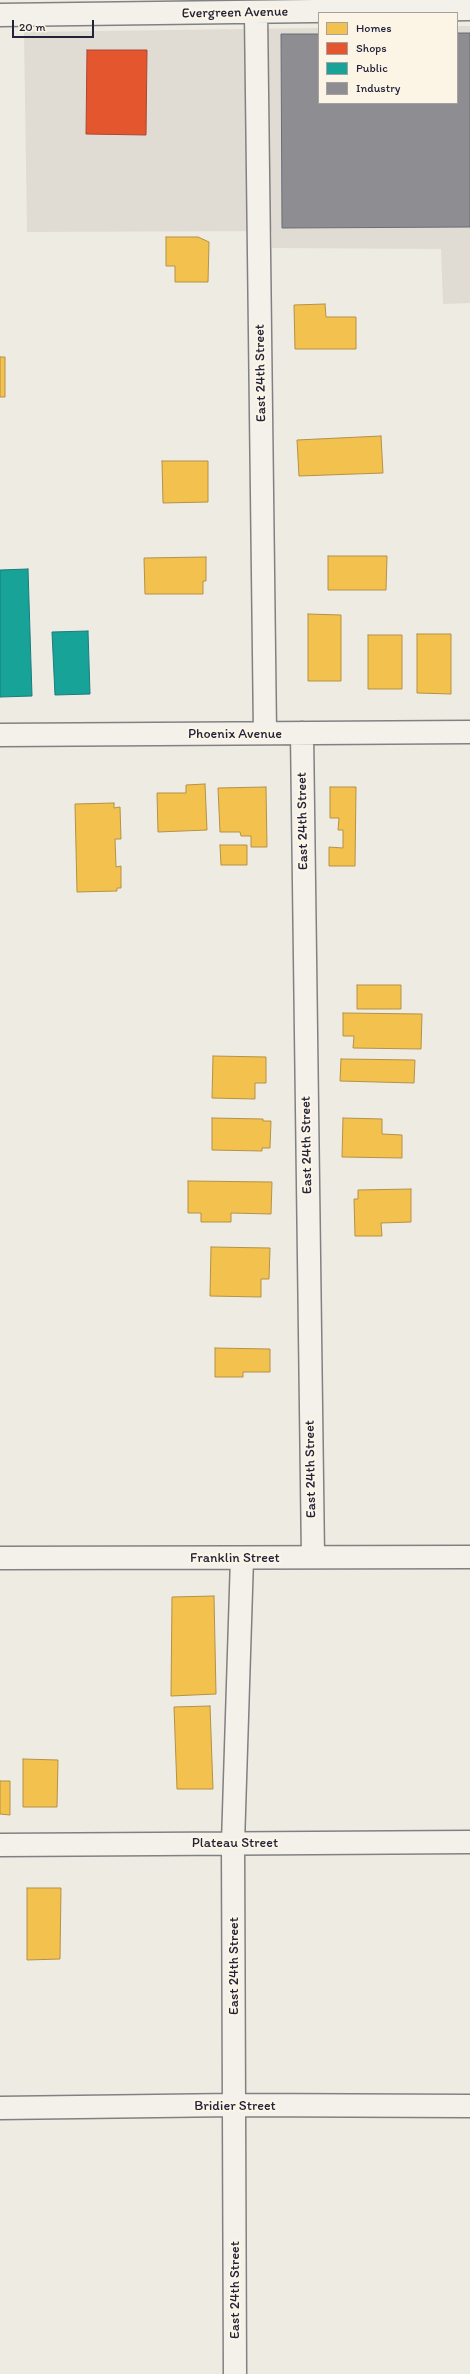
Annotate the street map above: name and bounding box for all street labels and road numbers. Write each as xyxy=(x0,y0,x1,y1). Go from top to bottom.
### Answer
street label: Evergreen Avenue xyxy=(182,4,288,22)
street label: East 24th Street xyxy=(252,324,270,422)
street label: Phoenix Avenue xyxy=(188,726,282,742)
street label: East 24th Street xyxy=(294,772,312,870)
street label: East 24th Street xyxy=(298,1096,316,1194)
street label: East 24th Street xyxy=(302,1420,320,1518)
street label: Franklin Street xyxy=(190,1550,280,1566)
street label: Plateau Street xyxy=(192,1835,278,1851)
street label: East 24th Street xyxy=(226,1917,242,2015)
street label: Bridier Street xyxy=(194,2098,276,2114)
street label: East 24th Street xyxy=(227,2241,243,2339)

